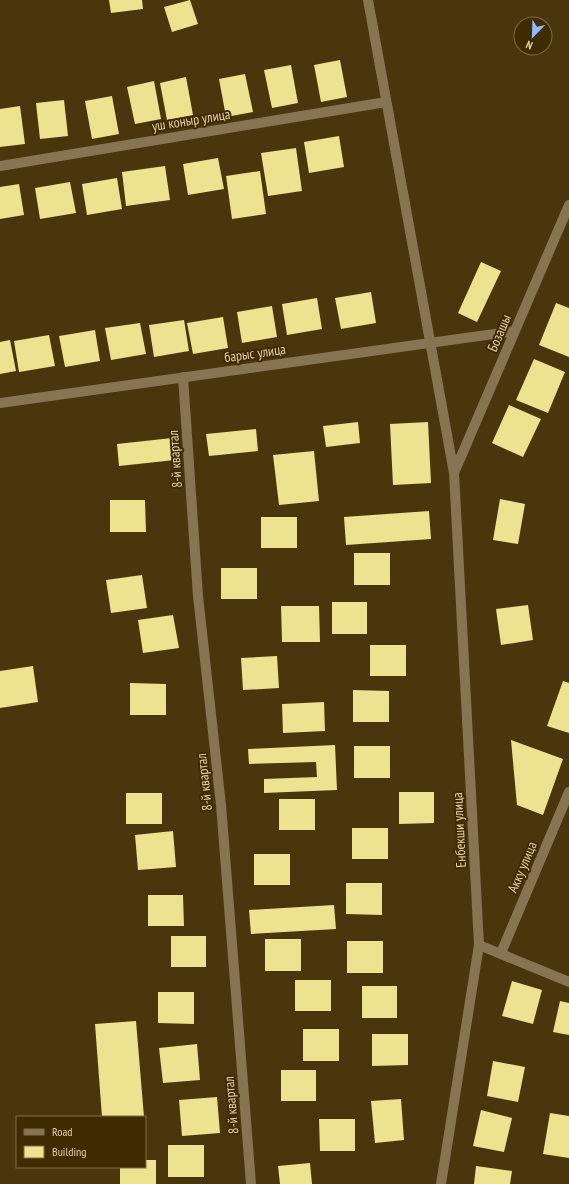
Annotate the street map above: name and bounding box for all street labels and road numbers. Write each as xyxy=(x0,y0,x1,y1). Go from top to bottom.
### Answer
street label: уш коныр улица xyxy=(150,105,232,135)
street label: Бозашы xyxy=(483,312,515,354)
street label: барыс улица xyxy=(223,340,287,366)
street label: 8-й квартал xyxy=(164,430,186,488)
street label: 8-й квартал xyxy=(192,752,216,812)
street label: Енбекши улица xyxy=(448,792,470,868)
street label: Акку улица xyxy=(503,839,541,895)
street label: 8-й квартал xyxy=(220,1075,242,1135)

